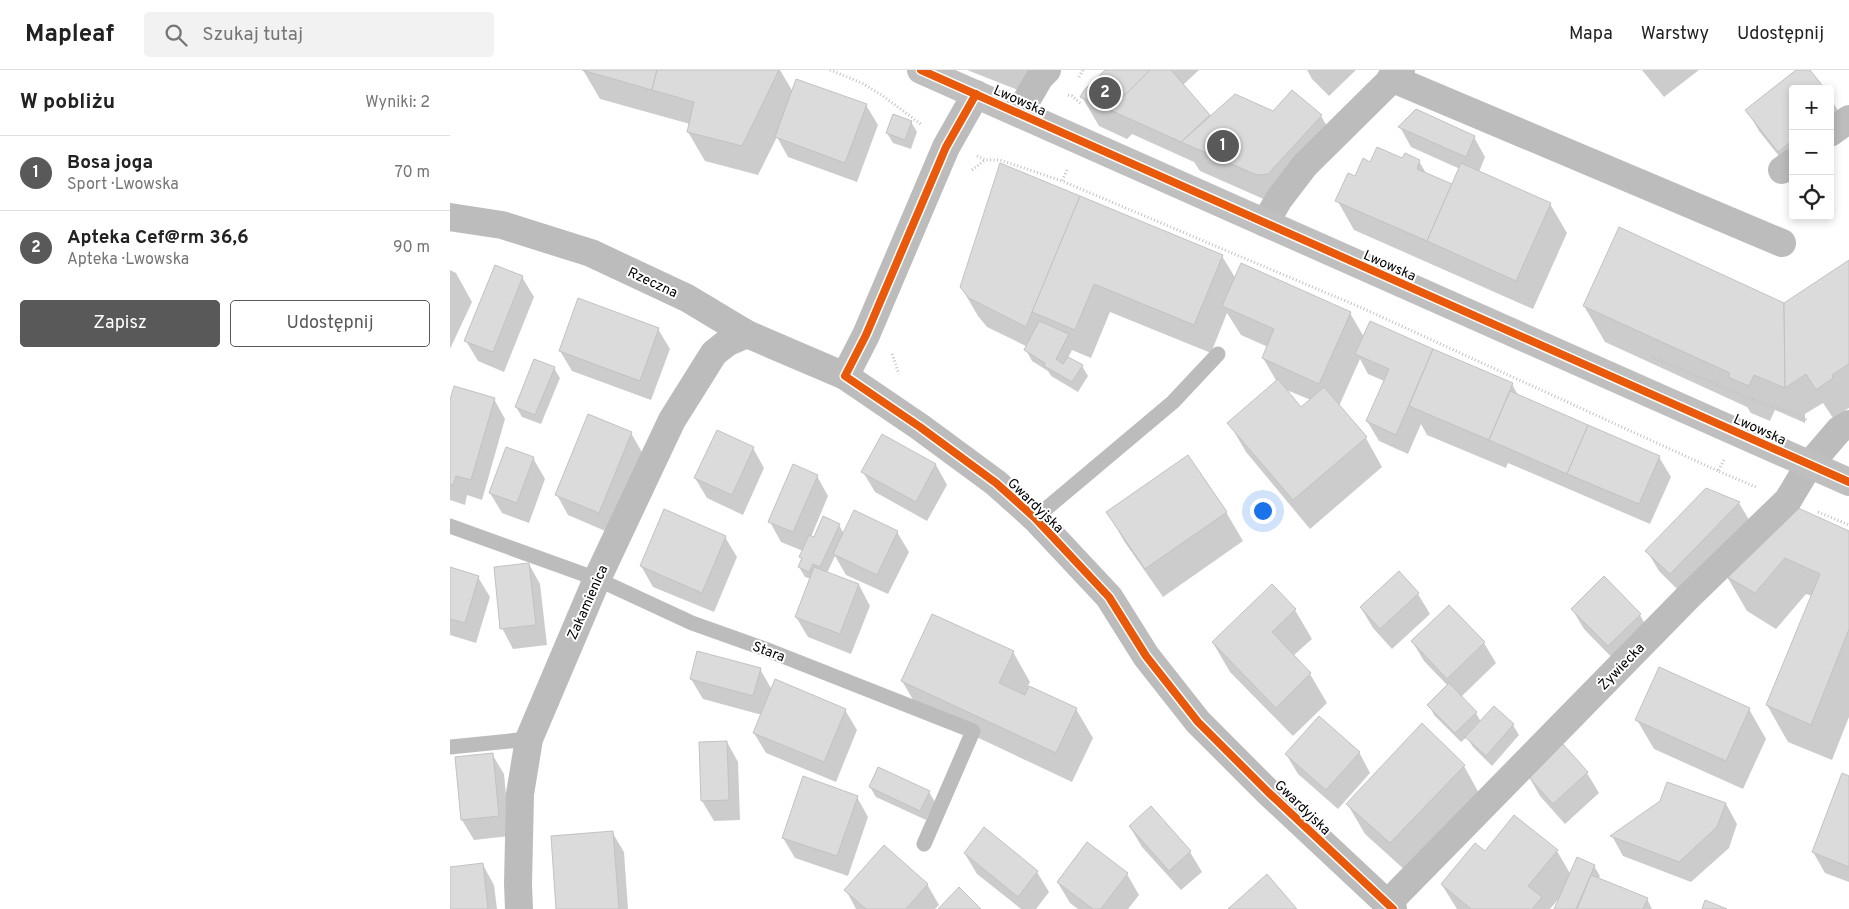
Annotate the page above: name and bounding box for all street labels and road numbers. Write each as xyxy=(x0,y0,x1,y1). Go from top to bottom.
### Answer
street label: Lwowska xyxy=(990,82,1048,121)
street label: Lwowska xyxy=(1360,247,1418,286)
street label: Rzeczna xyxy=(625,264,680,302)
street label: Lwowska xyxy=(1730,411,1788,450)
street label: Gwardyjska xyxy=(1003,475,1067,537)
street label: Zakamienica xyxy=(564,563,612,643)
street label: Stara xyxy=(750,638,787,666)
street label: Żywiecka xyxy=(1595,639,1649,694)
street label: Gwardyjska xyxy=(1270,777,1334,839)

